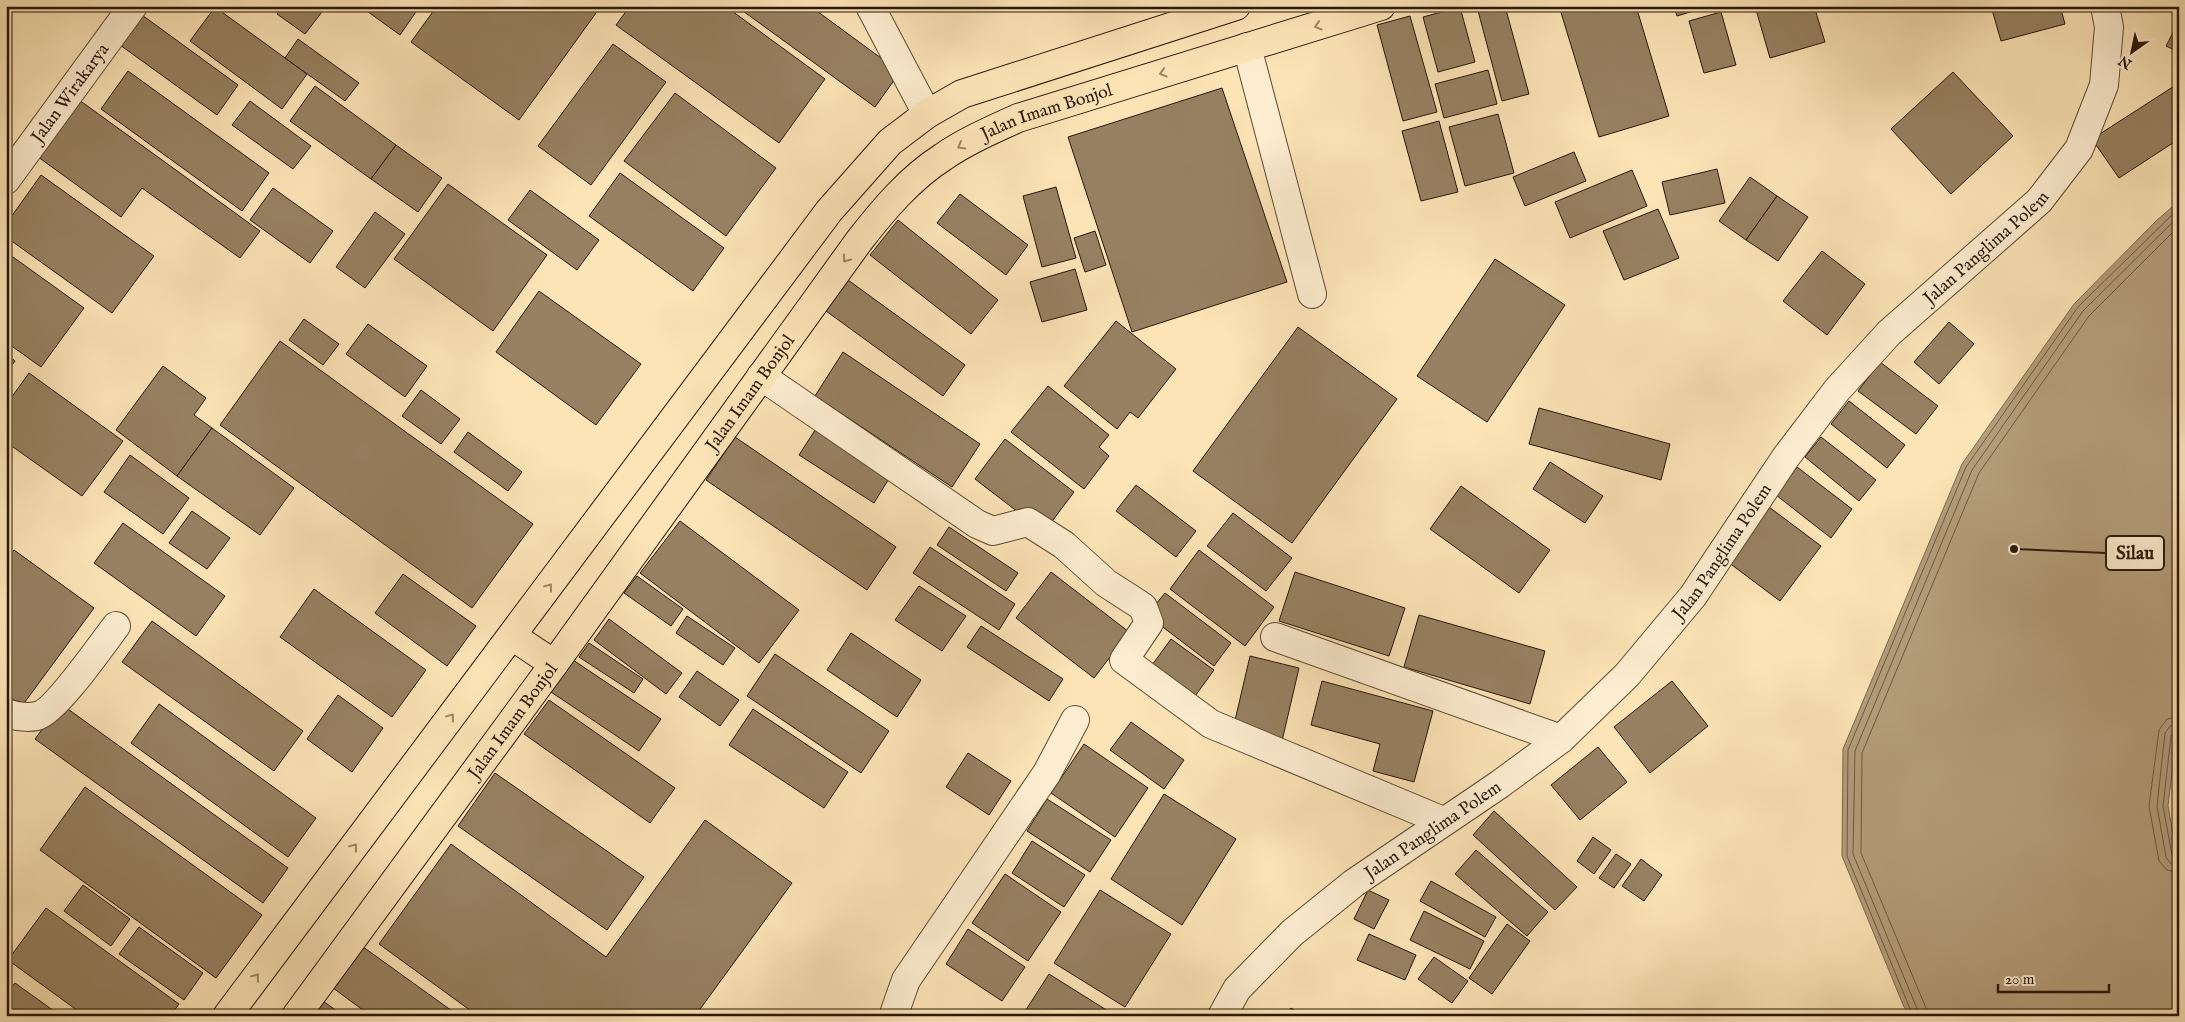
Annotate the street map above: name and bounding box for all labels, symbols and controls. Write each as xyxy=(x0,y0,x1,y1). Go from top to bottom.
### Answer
one-way arrow xyxy=(1314,20,1323,30)
north arrow xyxy=(2108,28,2158,78)
street label: Jalan Wirakarya xyxy=(26,39,115,150)
text: N xyxy=(2115,51,2136,73)
one-way arrow xyxy=(1159,68,1167,78)
street label: Jalan Imam Bonjol xyxy=(976,79,1116,147)
one-way arrow xyxy=(957,140,966,150)
street label: Jalan Panglima Polem xyxy=(1918,187,2055,312)
one-way arrow xyxy=(843,253,852,263)
street label: Jalan Imam Bonjol xyxy=(700,331,801,458)
street label: Jalan Panglima Polem xyxy=(1667,480,1778,627)
callout: Silau xyxy=(2106,536,2164,570)
text: Silau xyxy=(2116,542,2154,566)
one-way arrow xyxy=(543,584,551,593)
street label: Jalan Imam Bonjol xyxy=(462,659,564,786)
one-way arrow xyxy=(445,713,454,723)
street label: Jalan Panglima Polem xyxy=(1359,776,1506,887)
one-way arrow xyxy=(348,844,356,853)
scale bar xyxy=(1998,962,2109,994)
text: 20 m xyxy=(2005,970,2035,989)
one-way arrow xyxy=(250,973,259,983)

